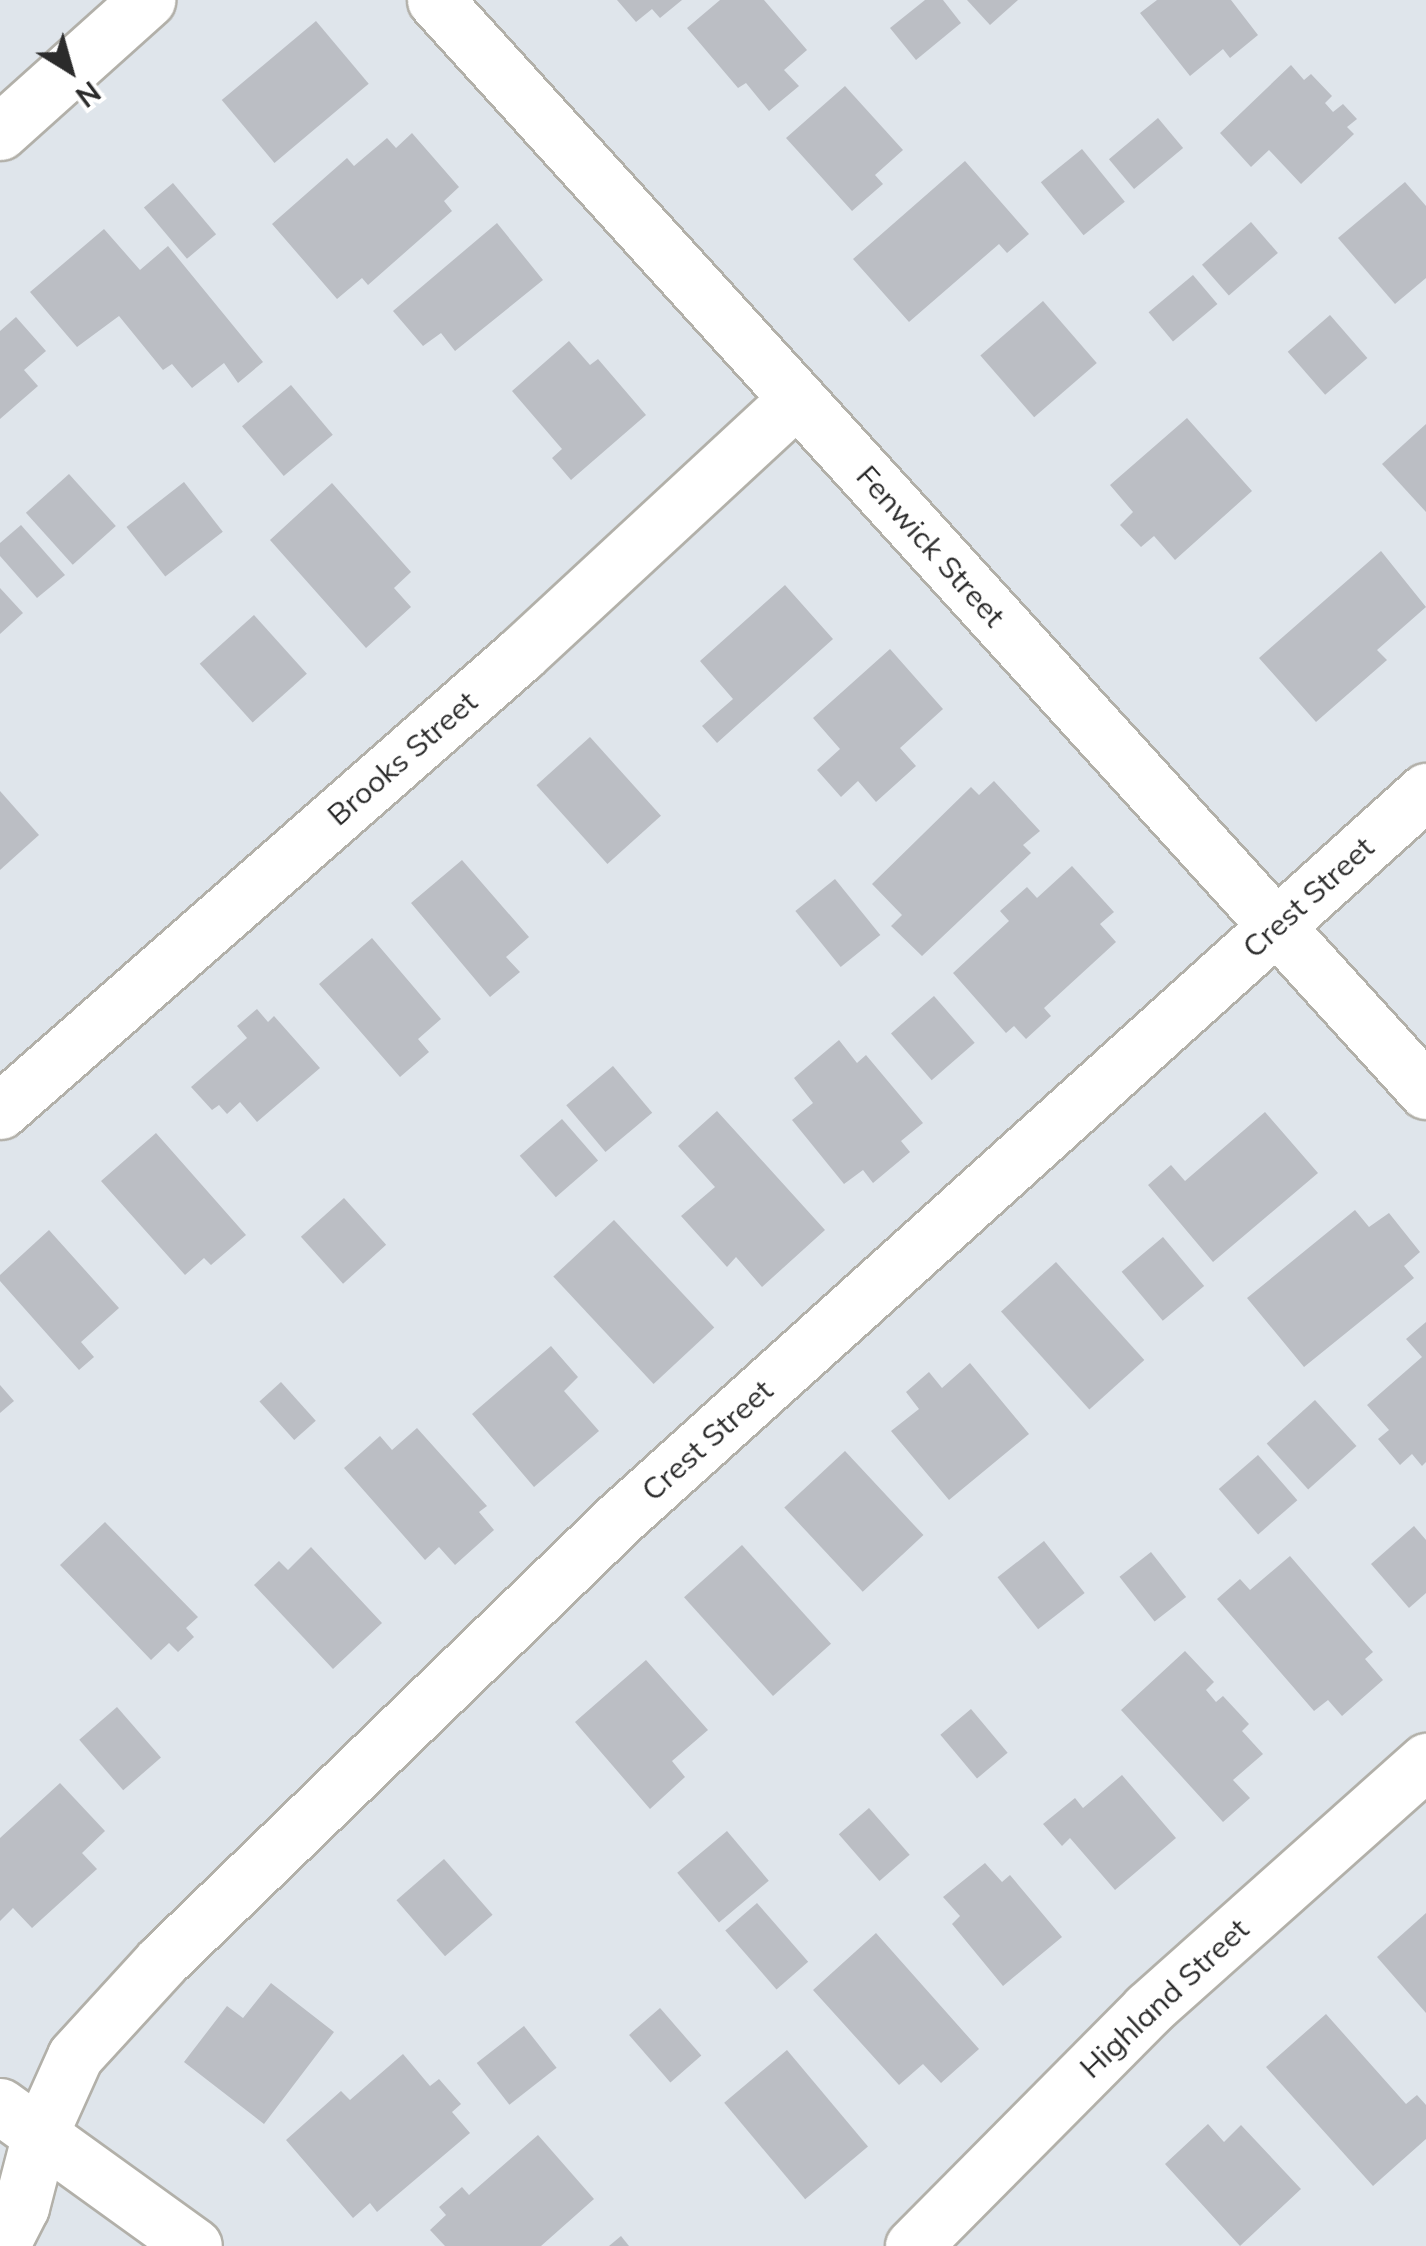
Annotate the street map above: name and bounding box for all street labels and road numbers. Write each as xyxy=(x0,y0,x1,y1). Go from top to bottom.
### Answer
street label: Fenwick Street xyxy=(849,458,1013,634)
street label: Brooks Street xyxy=(320,683,484,833)
street label: Crest Street xyxy=(1235,829,1381,965)
street label: Crest Street xyxy=(634,1372,780,1508)
street label: Highland Street xyxy=(1072,1911,1256,2085)

